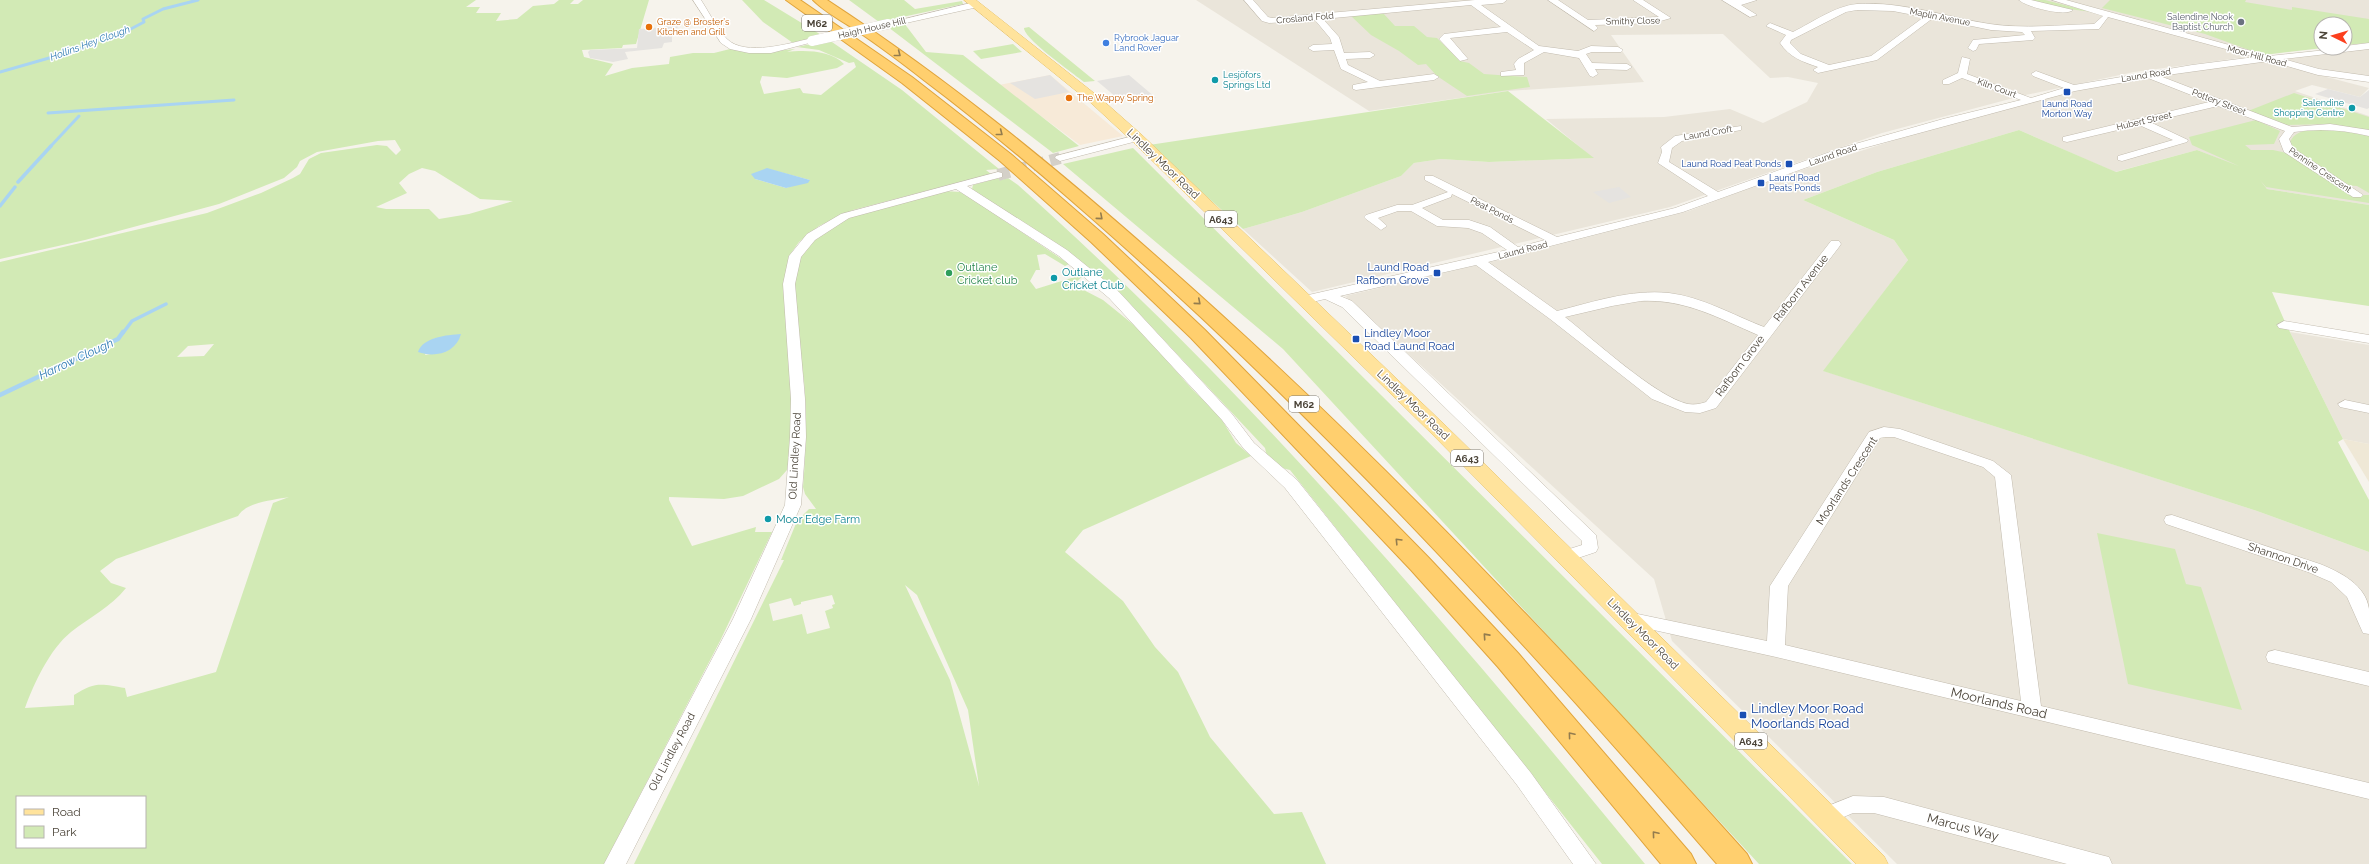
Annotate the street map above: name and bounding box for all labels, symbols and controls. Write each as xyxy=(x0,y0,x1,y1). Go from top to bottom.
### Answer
street label: Maplin Avenue xyxy=(1909,6,1972,28)
street label: Crosland Fold xyxy=(1276,10,1335,25)
place label: Salendine Nook Baptist Church xyxy=(2167,12,2233,32)
road number: M62 xyxy=(802,15,832,31)
street label: Haigh House Hill xyxy=(837,15,907,41)
street label: Smithy Close xyxy=(1606,16,1661,26)
north arrow xyxy=(2313,16,2353,56)
place label: Graze @ Broster's Kitchen and Grill xyxy=(657,17,730,37)
marker: Salendine Nook Baptist Church xyxy=(2236,17,2246,27)
marker: Graze @ Broster's Kitchen and Grill xyxy=(644,22,654,32)
water label: Hollins Hey Clough xyxy=(48,23,132,63)
text: N xyxy=(2317,30,2330,40)
place label: Rybrook Jaguar Land Rover xyxy=(1114,33,1180,53)
marker: Rybrook Jaguar Land Rover xyxy=(1101,38,1111,48)
street label: Moor Hill Road xyxy=(2226,43,2288,69)
one-way arrow xyxy=(893,49,900,56)
street label: Laund Road xyxy=(2120,66,2172,84)
place label: Lesjöfors Springs Ltd xyxy=(1223,70,1271,90)
marker: Lesjöfors Springs Ltd xyxy=(1210,75,1220,85)
street label: Kiln Court xyxy=(1976,76,2018,100)
marker: Laund Road Morton Way xyxy=(2062,87,2072,97)
street label: Pottery Street xyxy=(2191,87,2247,117)
marker: The Wappy Spring xyxy=(1064,93,1074,103)
place label: The Wappy Spring xyxy=(1077,93,1154,103)
place label: Salendine Shopping Centre xyxy=(2274,98,2345,118)
place label: Laund Road Morton Way xyxy=(2042,99,2093,119)
marker: Salendine Shopping Centre xyxy=(2347,103,2357,113)
street label: Hubert Street xyxy=(2115,110,2173,132)
street label: Laund Croft xyxy=(1683,124,1733,142)
street label: Lindley Moor Road xyxy=(1124,126,1202,202)
one-way arrow xyxy=(996,128,1003,135)
street label: Laund Road xyxy=(1808,142,1859,168)
street label: Pennine Crescent xyxy=(2287,145,2353,195)
place label: Laund Road Peat Ponds xyxy=(1681,159,1782,169)
marker: Laund Road Peat Ponds xyxy=(1784,159,1794,169)
place label: Laund Road Peats Ponds xyxy=(1769,173,1821,193)
marker: Laund Road Peats Ponds xyxy=(1756,178,1766,188)
street label: Peat Ponds xyxy=(1469,195,1516,225)
road number: A643 xyxy=(1205,211,1237,227)
one-way arrow xyxy=(1095,212,1103,219)
street label: Laund Road xyxy=(1497,239,1549,261)
street label: Rafborn Avenue xyxy=(1771,252,1831,324)
place label: Outlane Cricket club xyxy=(957,261,1018,287)
place label: Laund Road Rafborn Grove xyxy=(1356,261,1430,287)
place label: Outlane Cricket Club xyxy=(1062,266,1124,292)
marker: Outlane Cricket club xyxy=(944,268,954,278)
marker: Laund Road Rafborn Grove xyxy=(1432,268,1442,278)
marker: Outlane Cricket Club xyxy=(1049,273,1059,283)
one-way arrow xyxy=(1193,298,1201,305)
place label: Lindley Moor Road Laund Road xyxy=(1364,327,1455,353)
street label: Rafborn Grove xyxy=(1713,332,1768,399)
marker: Lindley Moor Road Laund Road xyxy=(1351,334,1361,344)
water label: Harrow Clough xyxy=(37,335,116,382)
street label: Lindley Moor Road xyxy=(1374,367,1452,443)
road number: M62 xyxy=(1289,396,1319,412)
street label: Old Lindley Road xyxy=(786,412,804,500)
street label: Moorlands Crescent xyxy=(1814,434,1880,527)
road number: A643 xyxy=(1451,450,1483,466)
place label: Moor Edge Farm xyxy=(776,513,860,526)
marker: Moor Edge Farm xyxy=(763,514,773,524)
one-way arrow xyxy=(1395,538,1403,546)
street label: Shannon Drive xyxy=(2246,540,2321,576)
street label: Lindley Moor Road xyxy=(1605,596,1681,672)
one-way arrow xyxy=(1483,633,1491,641)
street label: Moorlands Road xyxy=(1949,685,2049,721)
place label: Lindley Moor Road Moorlands Road xyxy=(1751,701,1864,731)
street label: Old Lindley Road xyxy=(646,710,698,794)
marker: Lindley Moor Road Moorlands Road xyxy=(1738,710,1748,720)
one-way arrow xyxy=(1568,732,1575,739)
road number: A643 xyxy=(1735,733,1767,749)
legend xyxy=(16,796,146,848)
text: Road xyxy=(52,805,81,819)
street label: Marcus Way xyxy=(1926,810,2000,844)
text: Park xyxy=(52,825,77,839)
one-way arrow xyxy=(1652,832,1659,839)

